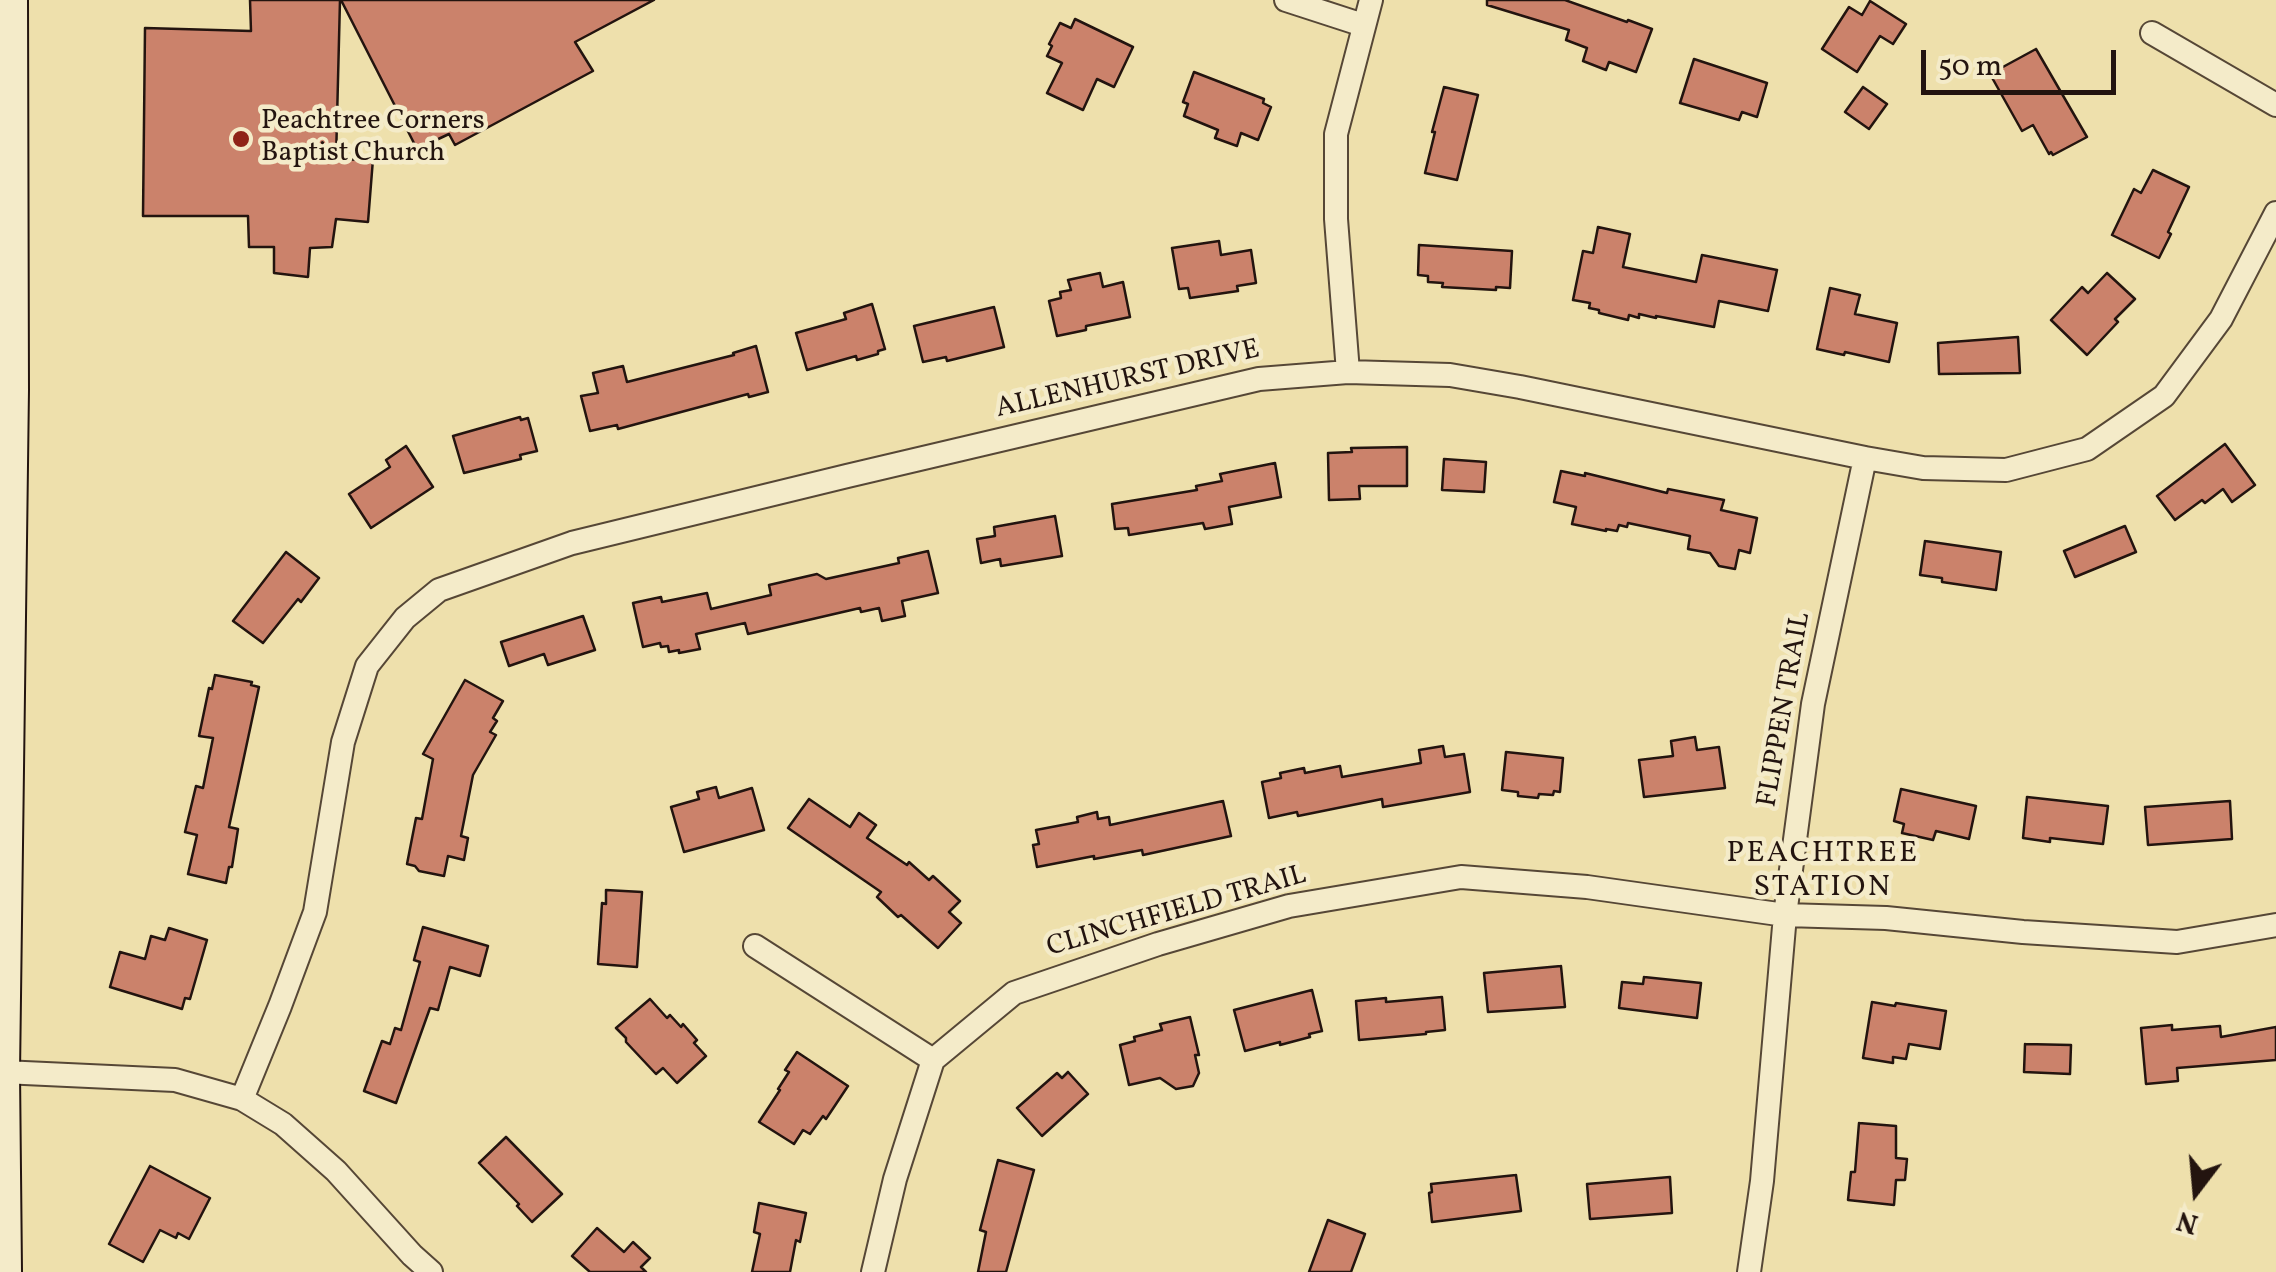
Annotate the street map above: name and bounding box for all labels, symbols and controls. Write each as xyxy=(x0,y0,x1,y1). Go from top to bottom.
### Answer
scale bar xyxy=(1926,30,2121,92)
text: 50 m xyxy=(1938,46,2002,88)
place label: Peachtree Corners Baptist Church xyxy=(261,106,485,172)
marker: Peachtree Corners Baptist Church xyxy=(230,128,252,150)
street label: ALLENHURST DRIVE xyxy=(993,334,1263,428)
street label: FLIPPEN TRAIL xyxy=(1752,610,1820,810)
district label: PEACHTREE STATION xyxy=(1727,837,1919,908)
street label: CLINCHFIELD TRAIL xyxy=(1043,860,1311,966)
north arrow xyxy=(2146,1142,2246,1242)
text: N xyxy=(2172,1200,2203,1243)

